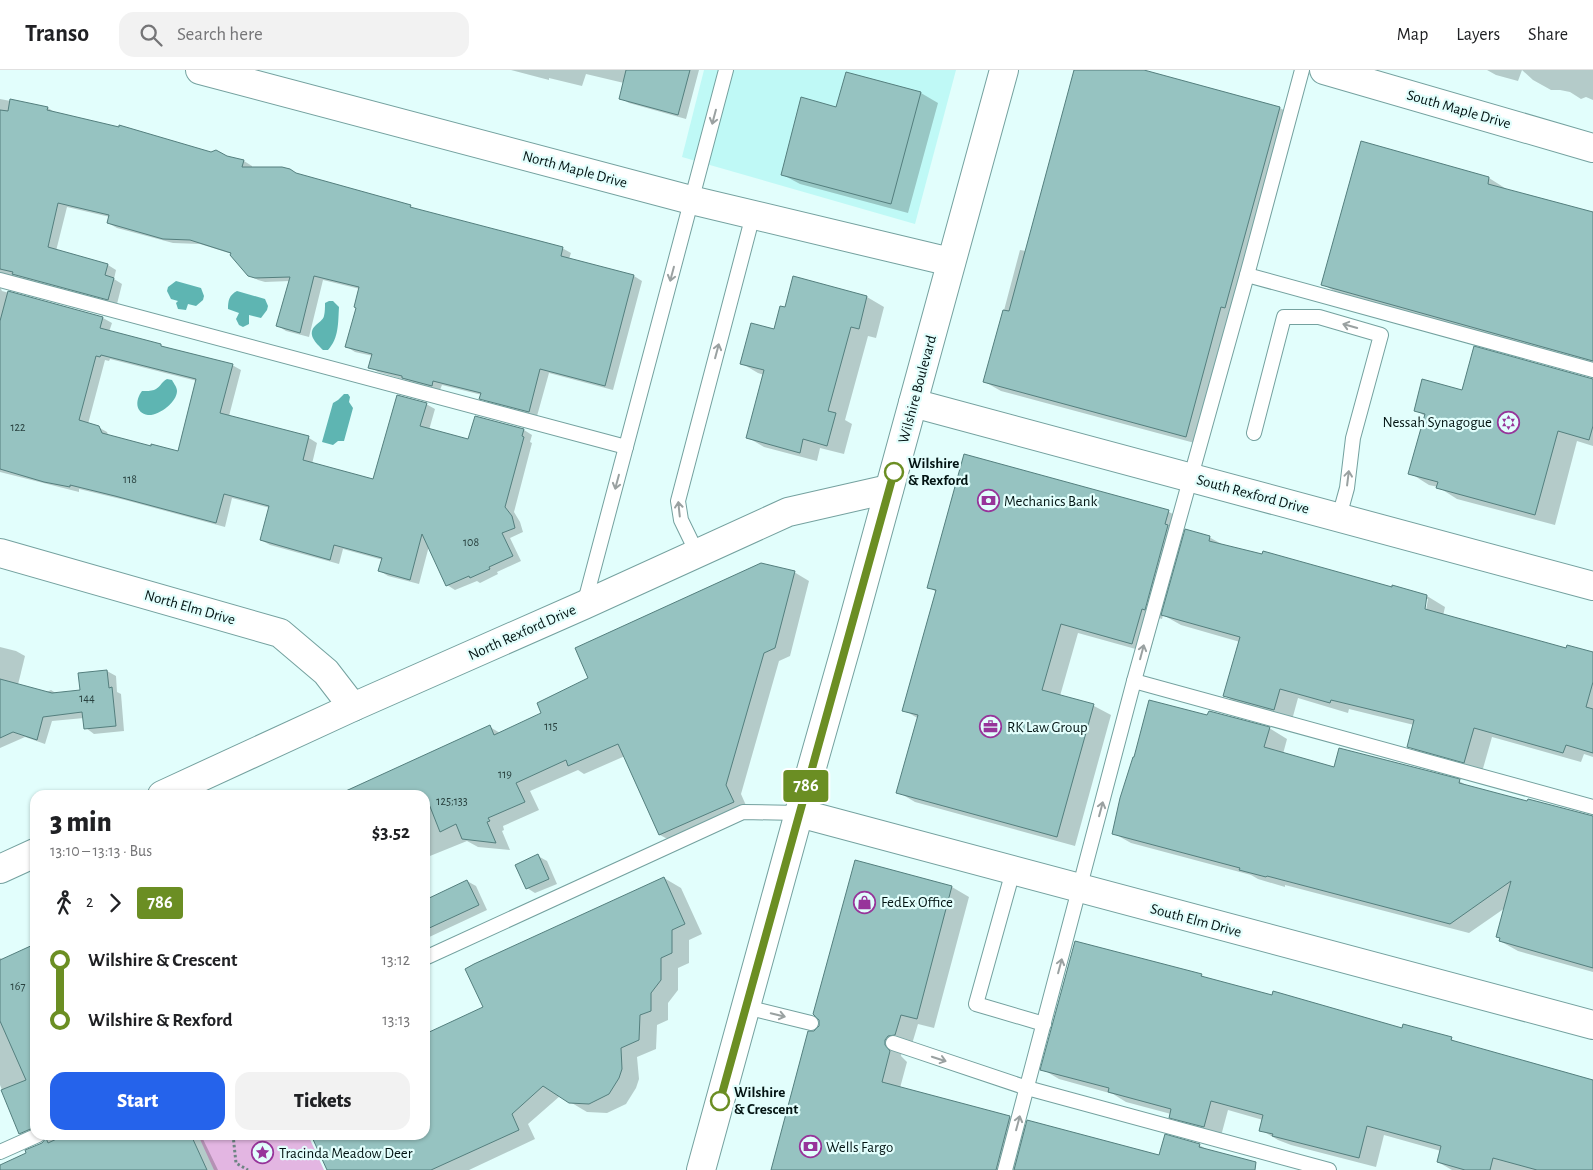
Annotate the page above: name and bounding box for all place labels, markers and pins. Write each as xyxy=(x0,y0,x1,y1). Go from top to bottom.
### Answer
synagogue icon: Nessah Synagogue xyxy=(1496,410,1520,434)
place label: Nessah Synagogue xyxy=(1382,415,1492,430)
place label: Wilshire & Rexford xyxy=(908,456,969,488)
marker: Wilshire & Rexford xyxy=(884,462,904,482)
bank icon: Mechanics Bank xyxy=(976,489,1000,513)
place label: Mechanics Bank xyxy=(1004,494,1098,509)
office icon: RK Law Group xyxy=(979,715,1003,739)
place label: RK Law Group xyxy=(1007,720,1088,735)
shop icon: FedEx Office xyxy=(853,890,877,914)
place label: FedEx Office xyxy=(881,895,953,910)
place label: Wilshire & Crescent xyxy=(734,1085,798,1117)
marker: Wilshire & Crescent xyxy=(710,1091,730,1111)
bank icon: Wells Fargo xyxy=(798,1135,822,1159)
place label: Wells Fargo xyxy=(826,1140,893,1155)
place icon: Tracinda Meadow Deer xyxy=(251,1141,275,1165)
place label: Tracinda Meadow Deer xyxy=(279,1146,413,1161)

